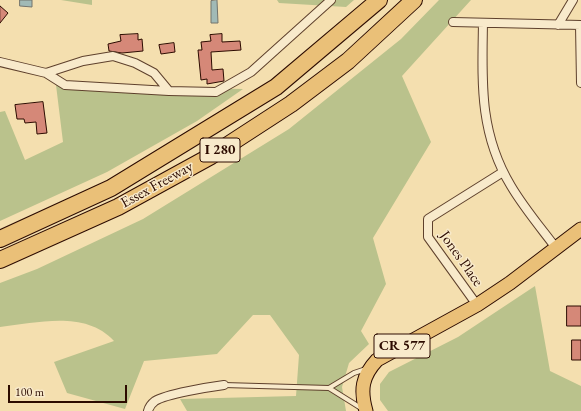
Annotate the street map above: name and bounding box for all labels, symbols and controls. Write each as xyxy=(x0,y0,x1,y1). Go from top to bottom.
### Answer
road number: I 280 xyxy=(200,138,240,162)
street label: Essex Freeway xyxy=(118,158,196,212)
street label: Jones Place xyxy=(435,228,487,290)
road number: CR 577 xyxy=(374,334,430,358)
scale bar xyxy=(10,377,129,403)
text: 100 m xyxy=(15,384,44,400)

